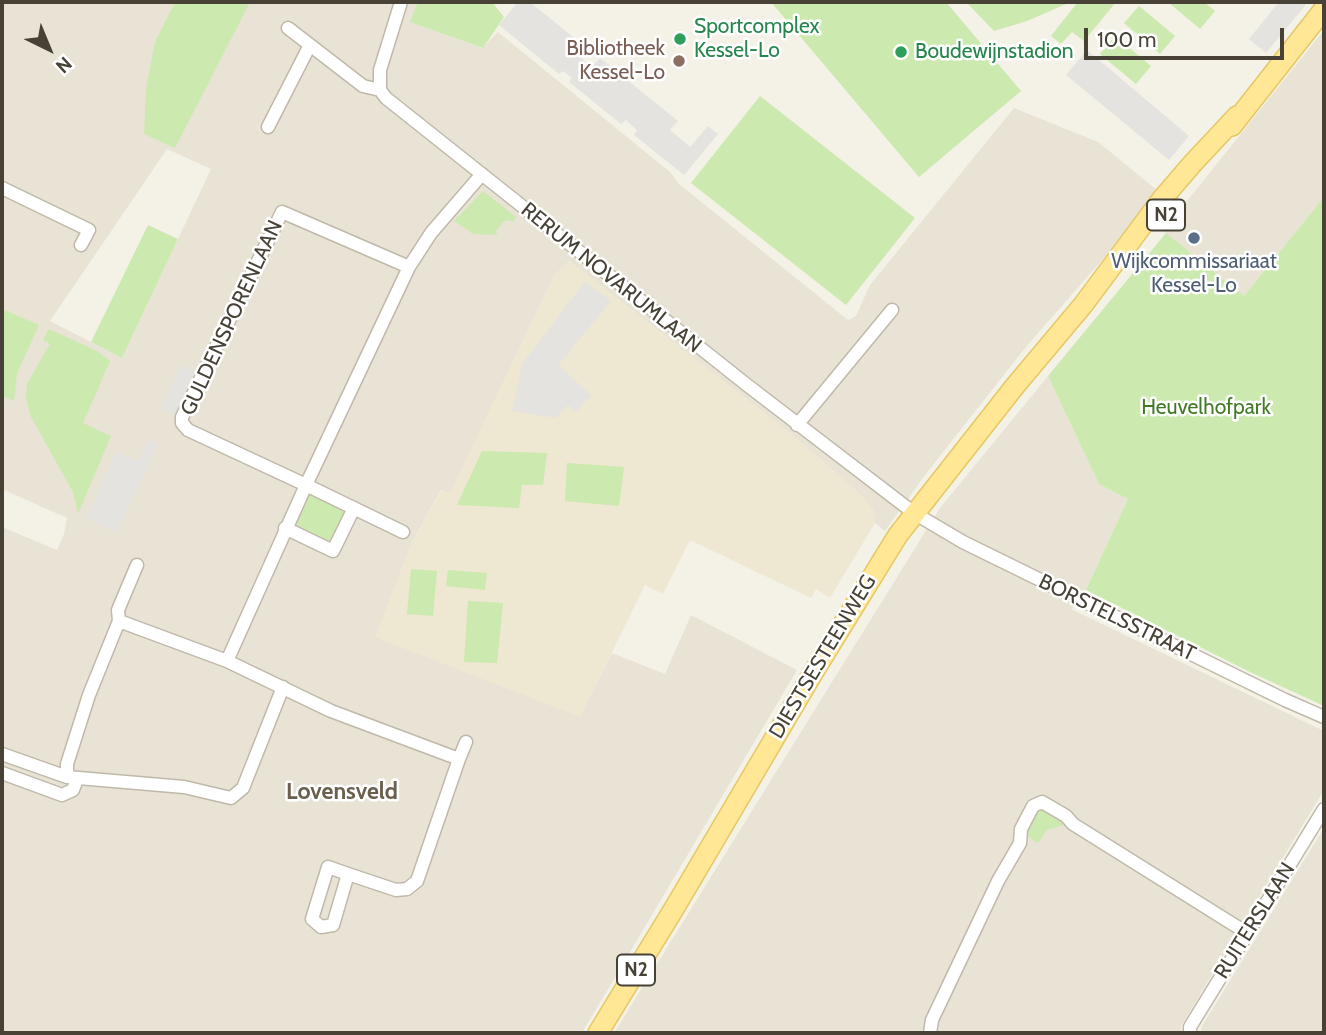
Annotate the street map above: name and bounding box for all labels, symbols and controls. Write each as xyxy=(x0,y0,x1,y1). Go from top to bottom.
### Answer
north arrow xyxy=(14,14,84,84)
place label: Sportcomplex Kessel-Lo xyxy=(694,14,820,64)
scale bar xyxy=(1088,14,1288,58)
text: 100 m xyxy=(1097,27,1156,52)
marker: Sportcomplex Kessel-Lo xyxy=(672,31,688,47)
place label: Bibliotheek Kessel-Lo xyxy=(566,36,665,86)
place label: Boudewijnstadion xyxy=(915,39,1074,65)
marker: Boudewijnstadion xyxy=(893,44,909,60)
text: N xyxy=(51,52,76,78)
marker: Bibliotheek Kessel-Lo xyxy=(671,53,687,69)
street label: RERUM NOVARUMLAAN xyxy=(516,197,706,359)
road number: N2 xyxy=(1147,200,1185,230)
street label: GULDENSPORENLAAN xyxy=(176,217,288,419)
marker: Wijkcommissariaat Kessel-Lo xyxy=(1186,230,1202,246)
place label: Wijkcommissariaat Kessel-Lo xyxy=(1111,249,1277,299)
park label: Heuvelhofpark xyxy=(1141,395,1271,421)
street label: BORSTELSSTRAAT xyxy=(1034,569,1200,667)
street label: DIESTSESTEENWEG xyxy=(764,571,882,743)
district label: Lovensveld xyxy=(286,778,398,806)
street label: RUITERSLAAN xyxy=(1209,858,1301,984)
road number: N2 xyxy=(617,954,655,986)

